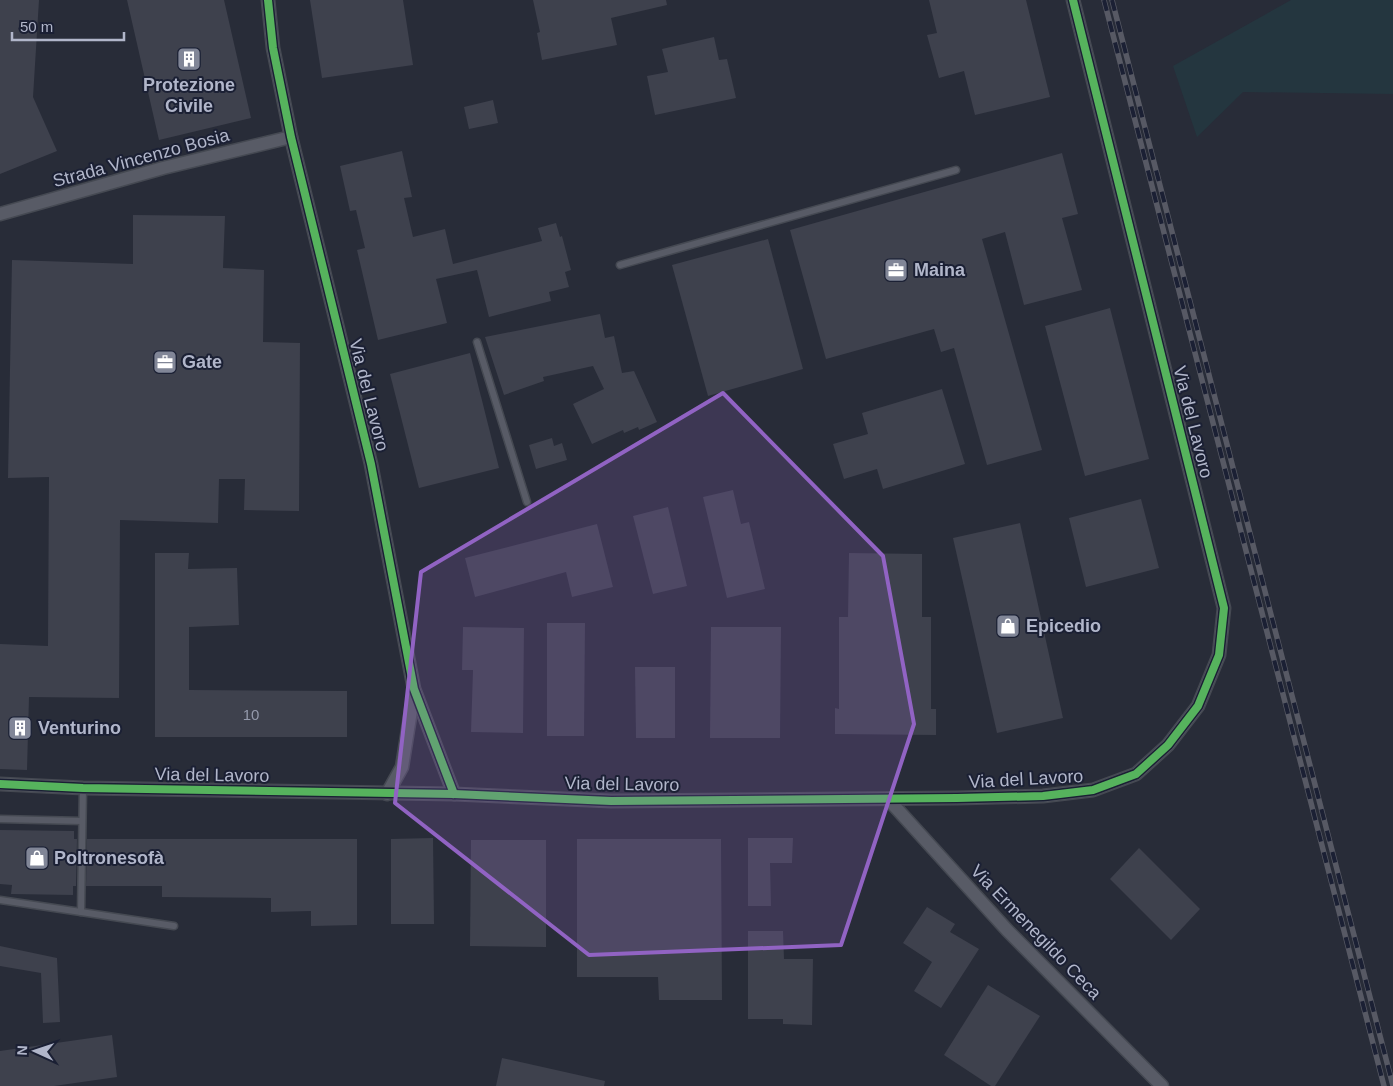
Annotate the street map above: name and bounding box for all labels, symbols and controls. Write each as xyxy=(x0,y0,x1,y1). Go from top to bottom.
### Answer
scale bar xyxy=(12,10,125,42)
text: 50 m xyxy=(20,18,53,35)
building icon: Protezione Civile xyxy=(176,46,202,72)
place label: Protezione Civile xyxy=(143,75,235,116)
street label: Strada Vincenzo Bosia xyxy=(51,125,232,191)
office icon: Maina xyxy=(883,257,909,283)
place label: Maina xyxy=(914,260,966,280)
street label: Via del Lavoro xyxy=(345,337,393,453)
office icon: Gate xyxy=(152,349,178,375)
place label: Gate xyxy=(182,352,222,372)
street label: Via del Lavoro xyxy=(1169,364,1217,480)
shop icon: Epicedio xyxy=(995,613,1021,639)
place label: Epicedio xyxy=(1026,616,1101,636)
house number: 10 xyxy=(243,706,259,723)
building icon: Venturino xyxy=(7,715,33,741)
place label: Venturino xyxy=(38,718,121,738)
street label: Via del Lavoro xyxy=(154,764,270,786)
street label: Via del Lavoro xyxy=(968,766,1084,792)
street label: Via del Lavoro xyxy=(564,773,680,795)
shop icon: Poltronesofà xyxy=(24,845,50,871)
place label: Poltronesofà xyxy=(54,848,165,868)
street label: Via Ermenegildo Ceca xyxy=(967,861,1106,1004)
north arrow xyxy=(10,1026,60,1076)
text: N xyxy=(14,1045,30,1056)

